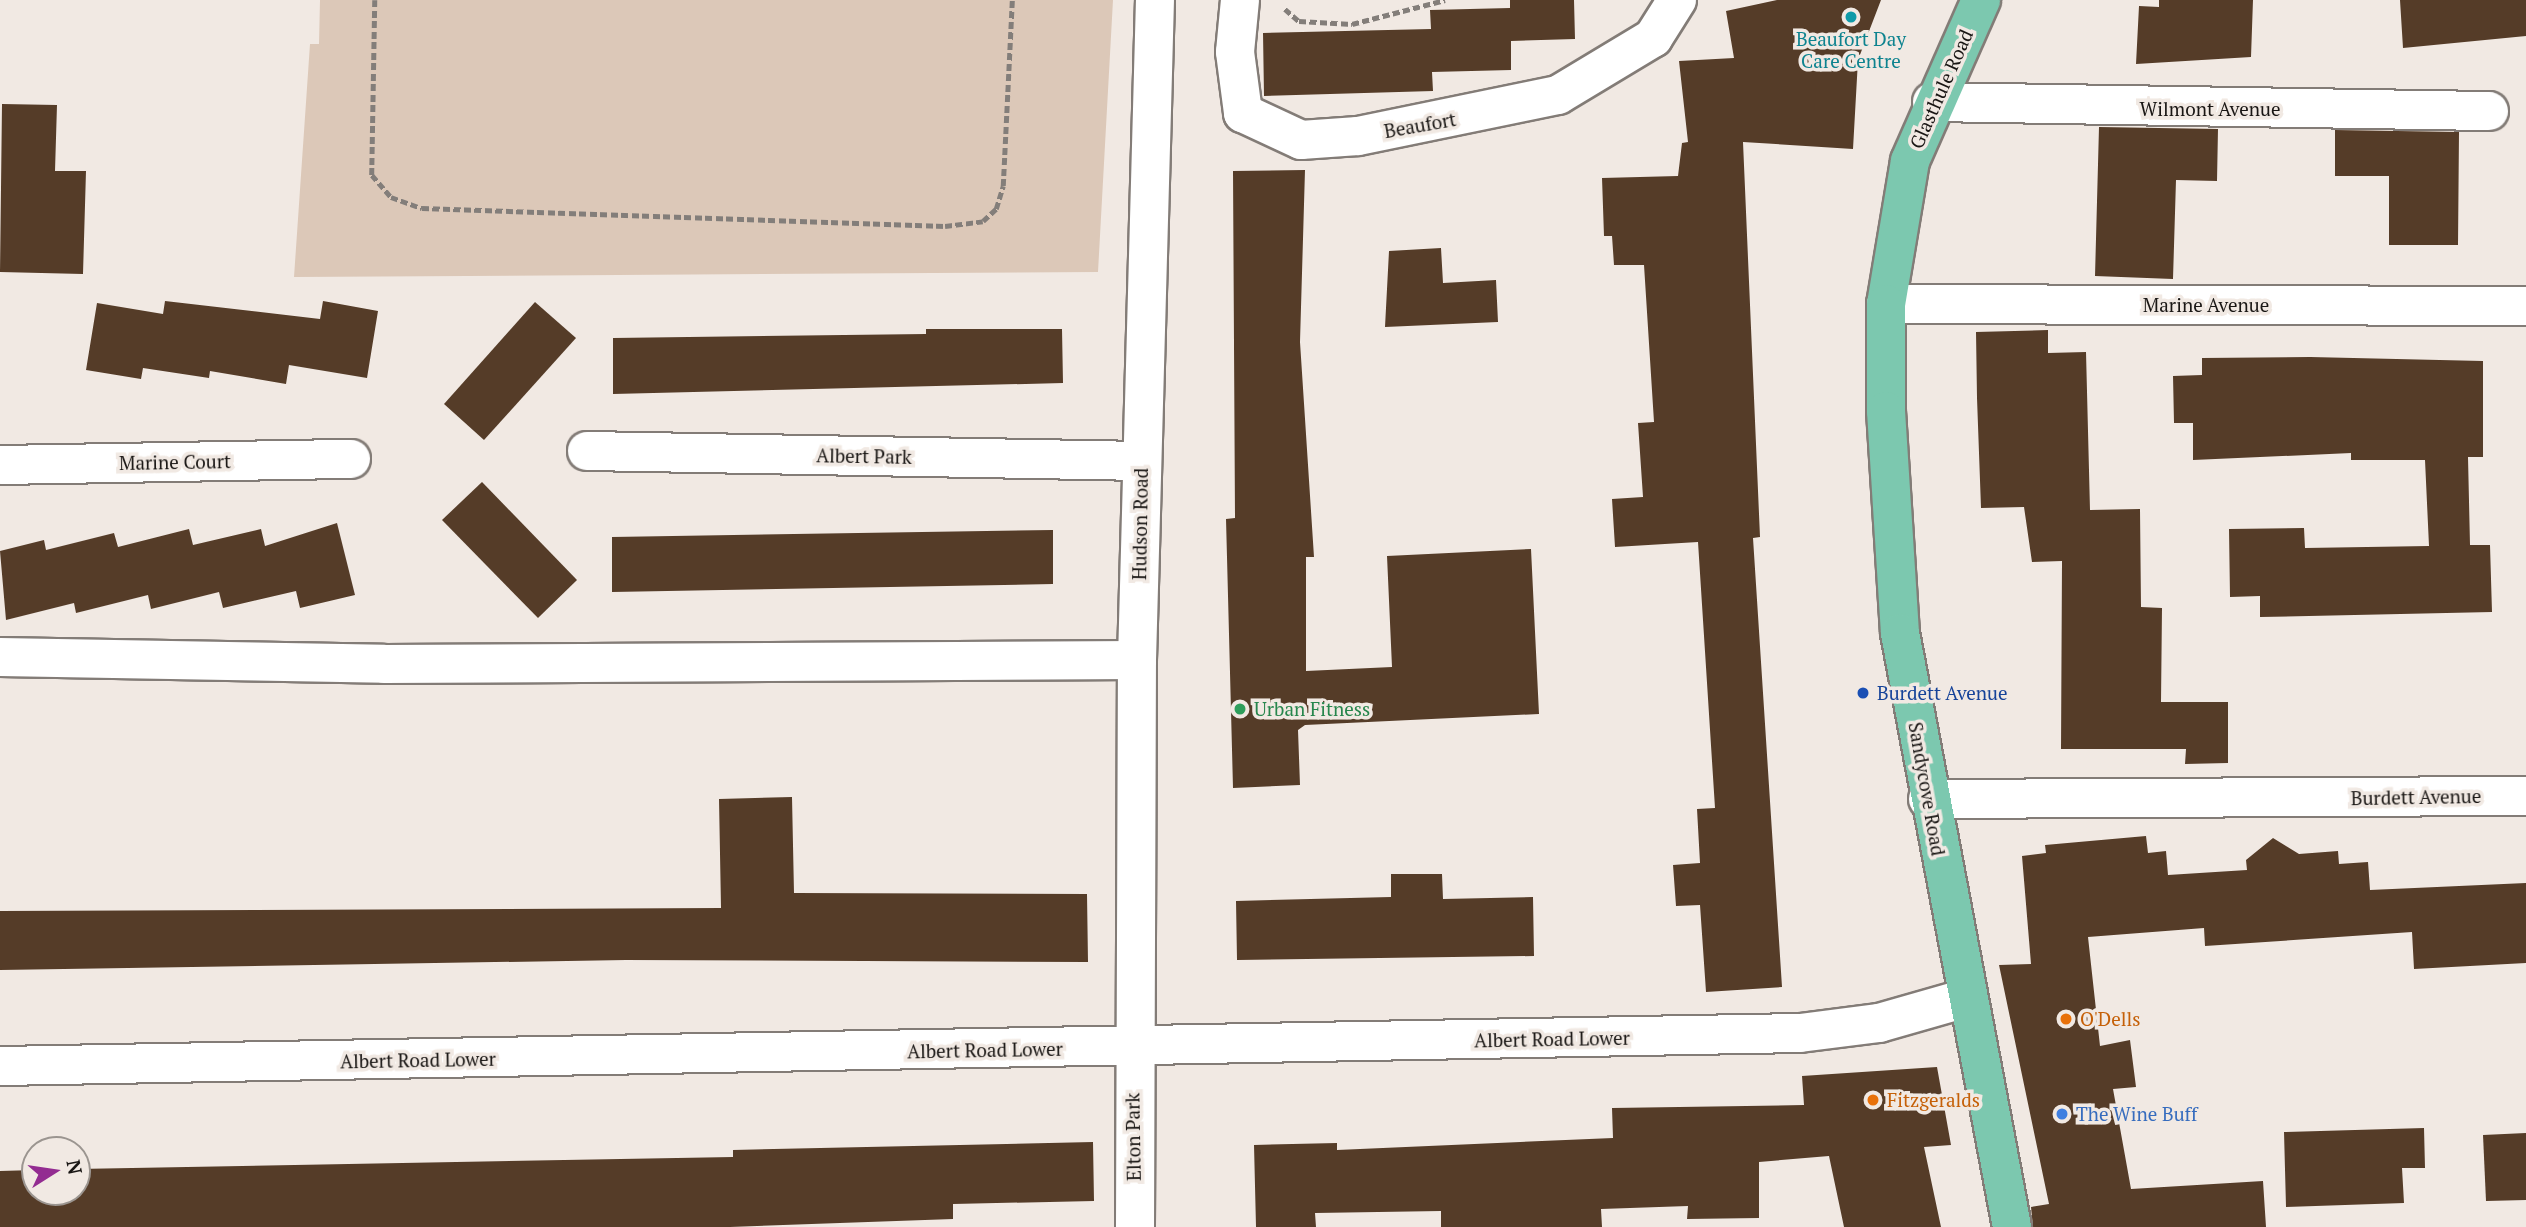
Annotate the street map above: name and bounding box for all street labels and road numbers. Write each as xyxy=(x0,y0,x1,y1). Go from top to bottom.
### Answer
street label: Glasthule Road xyxy=(1905,26,1977,152)
street label: Wilmont Avenue xyxy=(2139,98,2281,120)
street label: Beaufort xyxy=(1382,107,1458,143)
street label: Marine Avenue xyxy=(2143,294,2269,316)
street label: Albert Park xyxy=(816,444,912,468)
street label: Marine Court xyxy=(119,450,231,474)
street label: Hudson Road xyxy=(1128,468,1152,580)
street label: Sandycove Road xyxy=(1904,720,1950,858)
street label: Burdett Avenue xyxy=(2350,784,2482,810)
street label: Albert Road Lower xyxy=(1474,1026,1630,1052)
street label: Albert Road Lower xyxy=(907,1037,1063,1063)
street label: Albert Road Lower xyxy=(340,1047,496,1073)
street label: Elton Park xyxy=(1121,1093,1145,1181)

